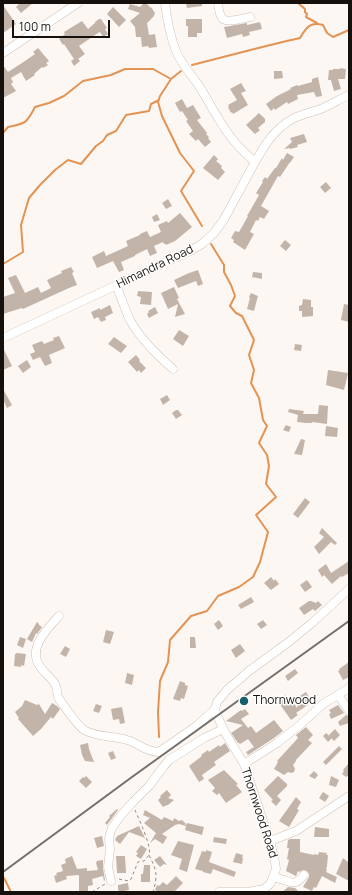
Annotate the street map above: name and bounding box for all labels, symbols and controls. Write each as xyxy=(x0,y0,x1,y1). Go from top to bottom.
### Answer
scale bar xyxy=(14,12,112,38)
text: 100 m xyxy=(19,18,51,35)
street label: Himandra Road xyxy=(114,242,196,292)
place label: Thornwood xyxy=(253,694,316,708)
marker: Thornwood xyxy=(238,695,250,707)
street label: Thornwood Road xyxy=(238,766,280,860)

